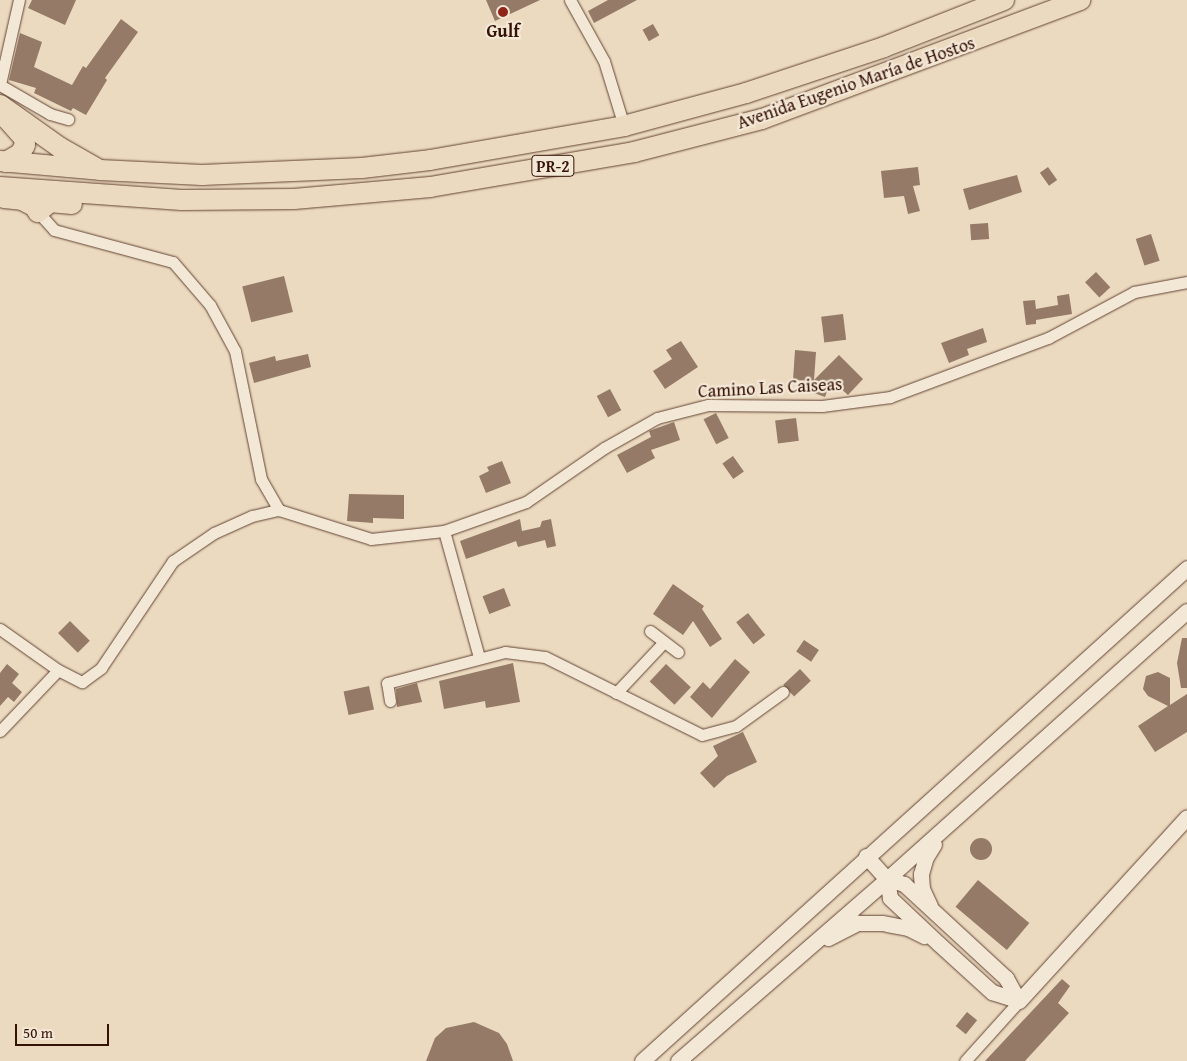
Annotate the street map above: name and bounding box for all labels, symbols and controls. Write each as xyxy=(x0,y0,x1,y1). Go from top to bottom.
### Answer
marker: Gulf xyxy=(497,6,509,18)
place label: Gulf xyxy=(486,20,520,42)
street label: Avenida Eugenio María de Hostos xyxy=(734,32,978,134)
road number: PR-2 xyxy=(530,153,576,180)
street label: Camino Las Caiseas xyxy=(697,373,843,403)
scale bar xyxy=(18,1014,111,1046)
text: 50 m xyxy=(23,1022,53,1043)

